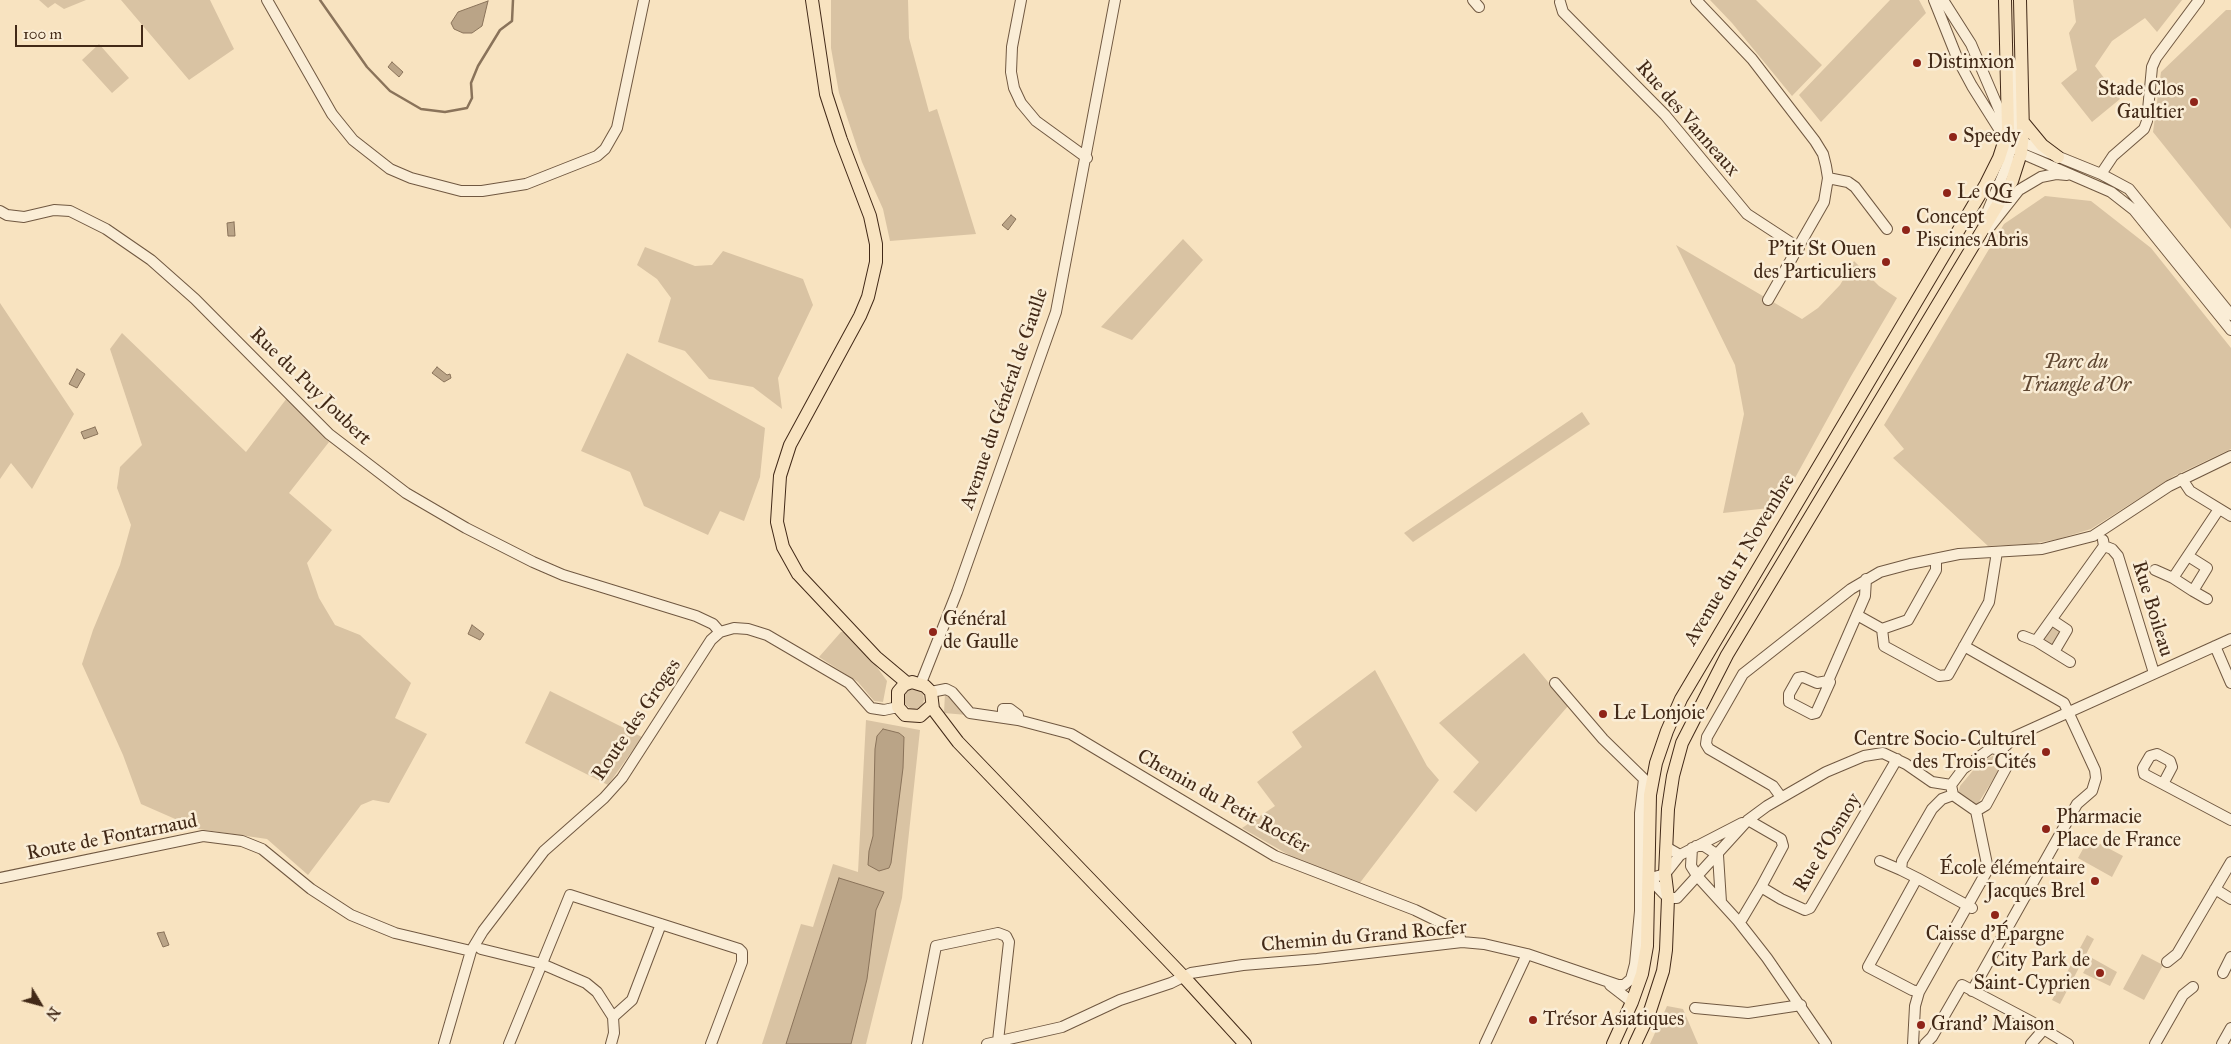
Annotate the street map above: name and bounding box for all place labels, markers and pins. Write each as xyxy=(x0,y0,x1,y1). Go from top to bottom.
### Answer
place label: Distinxion xyxy=(1927,51,2014,75)
marker: Distinxion xyxy=(1911,57,1923,69)
place label: Stade Clos Gaultier xyxy=(2098,78,2184,125)
marker: Stade Clos Gaultier xyxy=(2188,96,2200,108)
place label: Speedy xyxy=(1963,125,2020,149)
marker: Speedy xyxy=(1947,131,1959,143)
place label: Le QG xyxy=(1957,181,2013,205)
marker: Le QG xyxy=(1941,187,1953,199)
place label: Concept Piscines Abris xyxy=(1916,206,2028,253)
marker: Concept Piscines Abris xyxy=(1900,224,1912,236)
place label: P'tit St Ouen des Particuliers xyxy=(1753,238,1876,285)
marker: P'tit St Ouen des Particuliers xyxy=(1880,256,1892,268)
place label: Général de Gaulle xyxy=(943,608,1018,655)
marker: Général de Gaulle xyxy=(927,626,939,638)
place label: Le Lonjoie xyxy=(1613,702,1705,726)
marker: Le Lonjoie xyxy=(1597,708,1609,720)
place label: Centre Socio-Culturel des Trois-Cités xyxy=(1854,728,2036,775)
marker: Centre Socio-Culturel des Trois-Cités xyxy=(2040,746,2052,758)
place label: Pharmacie Place de France xyxy=(2056,806,2181,853)
marker: Pharmacie Place de France xyxy=(2040,823,2052,835)
place label: École élémentaire Jacques Brel xyxy=(1940,857,2085,904)
marker: École élémentaire Jacques Brel xyxy=(2089,875,2101,887)
marker: Caisse d'Épargne xyxy=(1989,909,2001,921)
place label: Caisse d'Épargne xyxy=(1926,923,2064,947)
place label: City Park de Saint-Cyprien xyxy=(1974,949,2090,996)
marker: City Park de Saint-Cyprien xyxy=(2094,967,2106,979)
place label: Trésor Asiatiques xyxy=(1543,1008,1684,1032)
place label: Grand’ Maison xyxy=(1931,1013,2055,1037)
marker: Trésor Asiatiques xyxy=(1527,1014,1539,1026)
marker: Grand’ Maison xyxy=(1915,1019,1927,1031)

